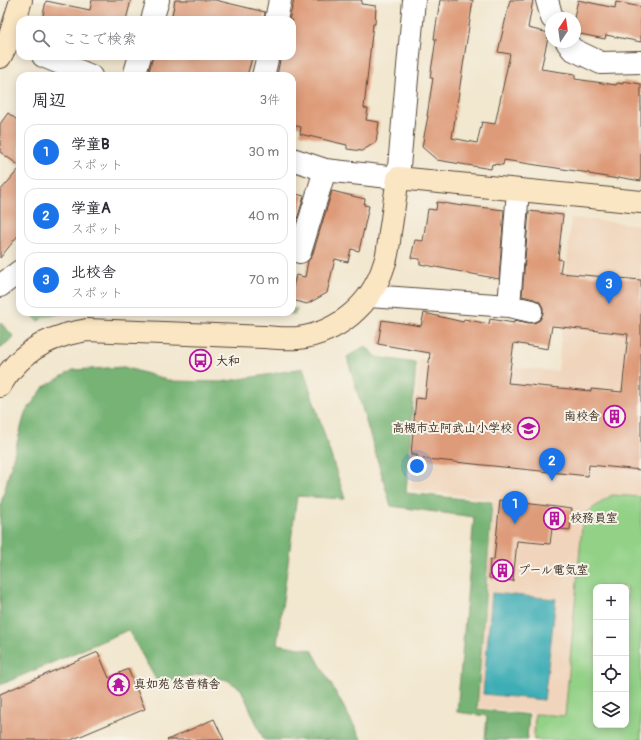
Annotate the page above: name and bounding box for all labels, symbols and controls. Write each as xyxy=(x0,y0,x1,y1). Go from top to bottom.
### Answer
north arrow xyxy=(545,12,581,48)
search box xyxy=(16,16,296,60)
icon: search xyxy=(30,27,52,49)
text: ここで検索 xyxy=(62,30,137,49)
text: 周辺 xyxy=(32,90,66,111)
text: 3件 xyxy=(260,92,280,108)
text: 学童B xyxy=(71,135,110,154)
text: 1 xyxy=(43,144,49,160)
text: 30 m xyxy=(249,144,279,160)
text: スポット xyxy=(71,157,123,173)
text: 学童A xyxy=(71,199,111,218)
text: 2 xyxy=(42,208,50,224)
text: 40 m xyxy=(248,208,279,224)
text: スポット xyxy=(71,221,123,237)
text: 北校舎 xyxy=(71,263,116,282)
pin: 3 xyxy=(596,271,622,304)
text: 3 xyxy=(42,272,50,288)
text: 70 m xyxy=(249,272,279,288)
text: スポット xyxy=(71,285,123,301)
bus stop icon: 大和 xyxy=(187,348,213,374)
place label: 大和 xyxy=(216,354,240,369)
building icon: 南校舎 xyxy=(602,403,628,429)
place label: 南校舎 xyxy=(564,409,600,424)
school or university icon: 高槻市立阿武山小学校 xyxy=(515,415,541,441)
place label: 高槻市立阿武山小学校 xyxy=(392,421,512,436)
pin: 2 xyxy=(539,448,565,481)
your location xyxy=(407,456,427,476)
pin: 1 xyxy=(502,491,528,524)
building icon: 校務員室 xyxy=(541,505,567,531)
place label: 校務員室 xyxy=(570,511,618,526)
building icon: プール電気室 xyxy=(489,557,515,583)
place label: プール電気室 xyxy=(518,563,589,578)
map controls xyxy=(593,584,629,728)
button: + xyxy=(593,584,629,620)
button: − xyxy=(593,620,629,656)
button: locate xyxy=(593,656,629,692)
temple icon: 真如苑 悠音精舎 xyxy=(105,671,131,697)
place label: 真如苑 悠音精舎 xyxy=(134,677,221,692)
button: layers xyxy=(593,692,629,728)

